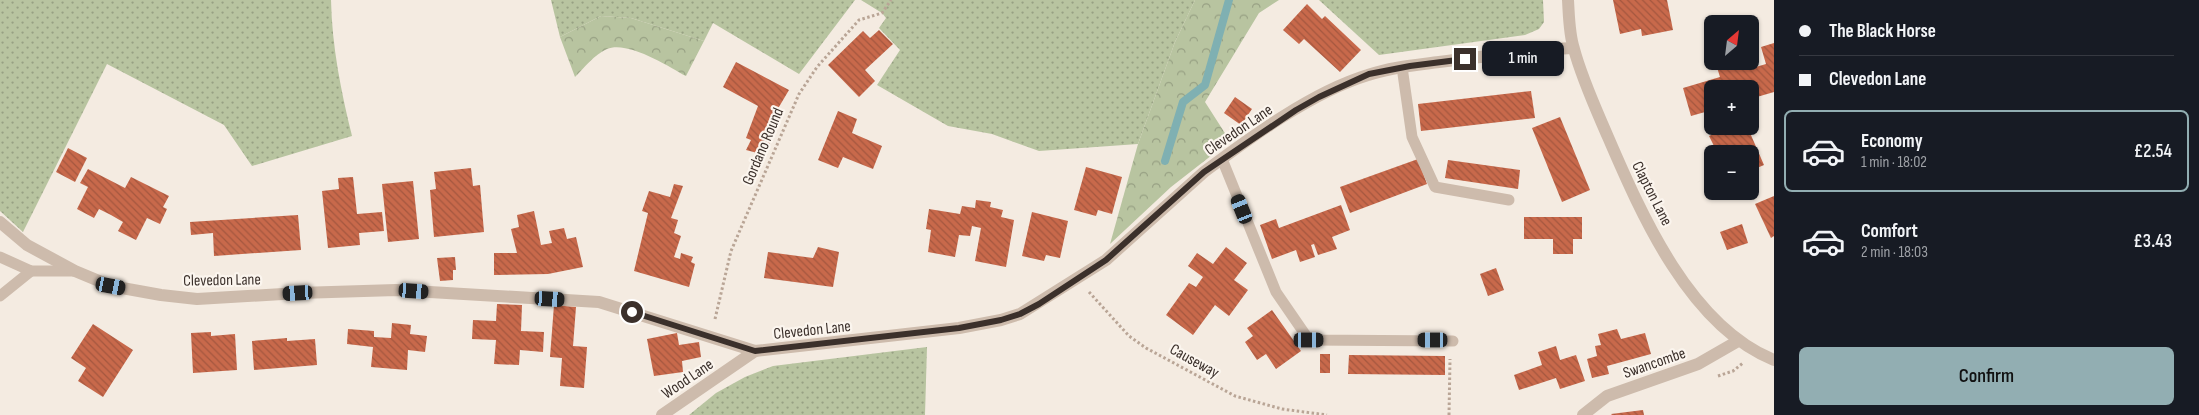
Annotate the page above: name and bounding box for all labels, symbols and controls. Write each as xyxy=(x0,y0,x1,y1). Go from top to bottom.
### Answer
north arrow xyxy=(1704,15,1759,70)
map controls xyxy=(1704,15,1759,200)
text: The Black Horse xyxy=(1829,20,1936,43)
callout: 1 min xyxy=(1482,42,1565,76)
route end xyxy=(1454,48,1476,70)
text: 1 min xyxy=(1508,49,1538,68)
text: Clevedon Lane xyxy=(1829,68,1926,91)
button: + xyxy=(1704,80,1759,135)
street label: Clevedon Lane xyxy=(1201,101,1276,160)
street label: Gordano Round xyxy=(739,105,788,188)
icon: car xyxy=(1801,129,1846,174)
text: Economy xyxy=(1861,130,1923,153)
text: £2.54 xyxy=(2134,140,2172,163)
button: − xyxy=(1704,145,1759,200)
text: 1 min · 18:02 xyxy=(1861,153,1927,172)
street label: Clapton Lane xyxy=(1627,158,1676,229)
car xyxy=(1229,192,1254,226)
icon: car xyxy=(1801,219,1846,264)
text: Comfort xyxy=(1861,220,1918,243)
text: £3.43 xyxy=(2133,230,2172,253)
text: 2 min · 18:03 xyxy=(1861,243,1928,262)
street label: Clevedon Lane xyxy=(183,270,261,291)
car xyxy=(94,276,127,296)
car xyxy=(398,282,429,300)
car xyxy=(282,285,313,301)
car xyxy=(534,291,565,307)
route start xyxy=(621,301,643,323)
street label: Clevedon Lane xyxy=(773,317,852,344)
car xyxy=(1294,333,1324,348)
car xyxy=(1418,333,1448,348)
street label: Causeway xyxy=(1166,340,1222,383)
street label: Swancombe xyxy=(1621,344,1688,383)
button: Confirm xyxy=(1799,347,2174,405)
street label: Wood Lane xyxy=(658,355,717,403)

